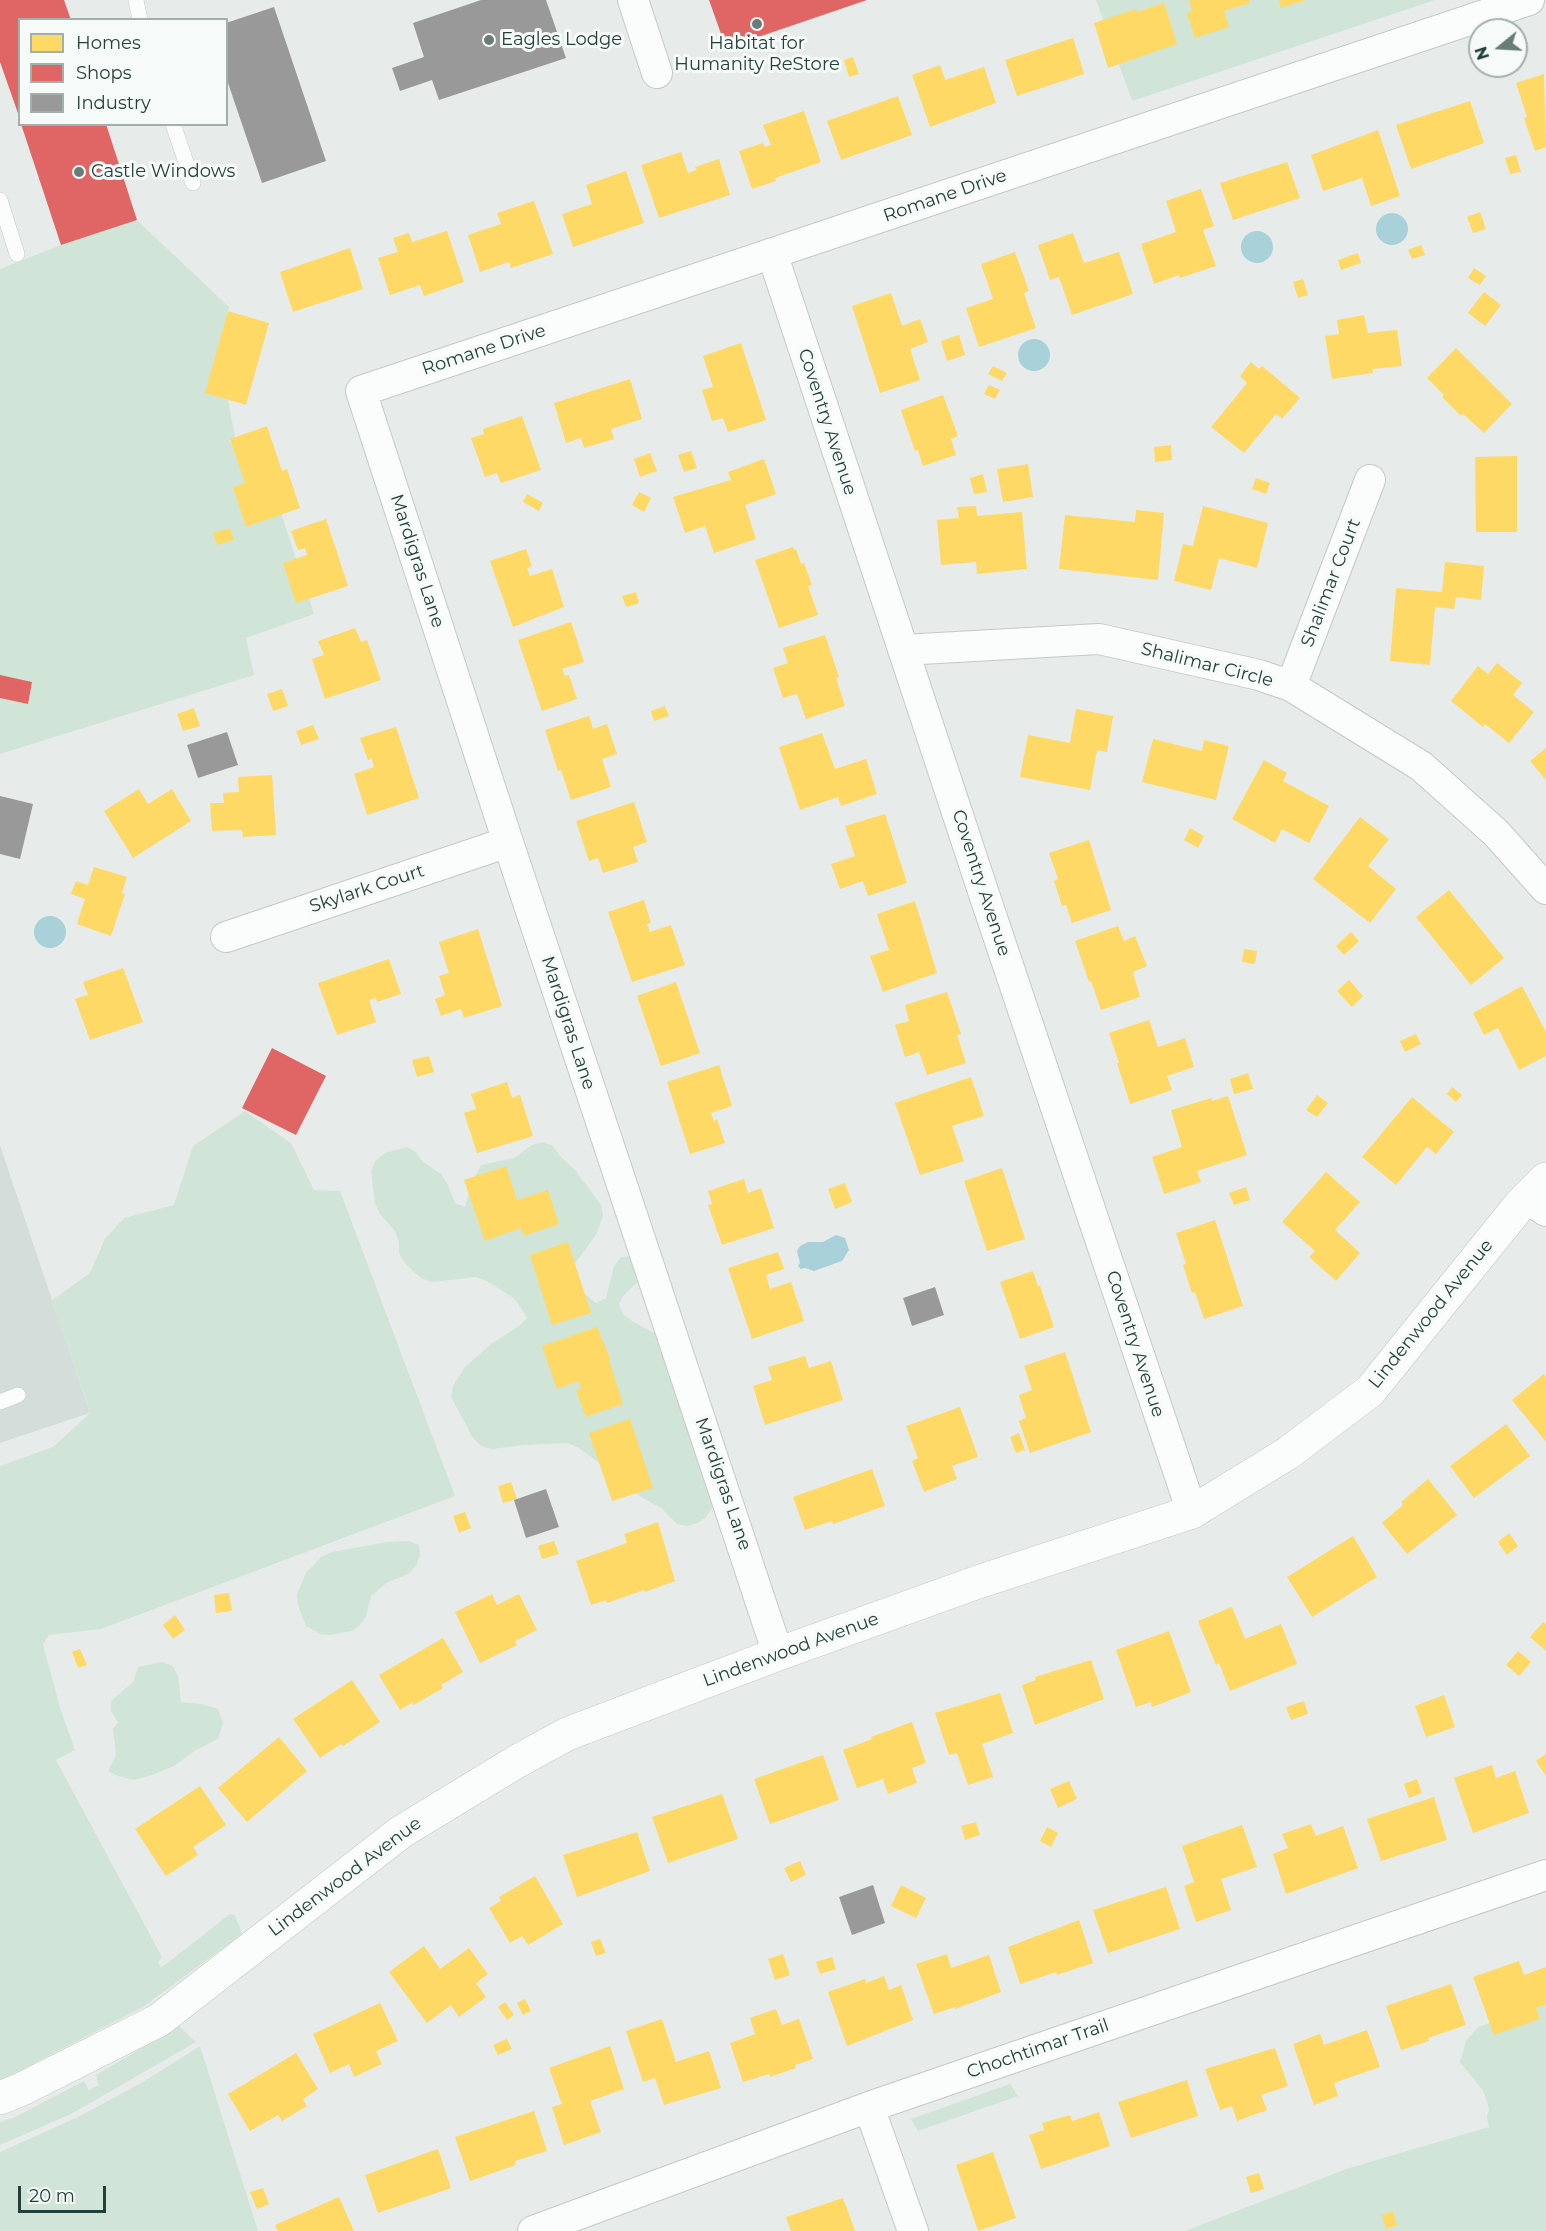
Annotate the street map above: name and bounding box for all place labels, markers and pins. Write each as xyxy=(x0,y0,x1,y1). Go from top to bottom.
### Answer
marker: Habitat for Humanity ReStore xyxy=(750,17,764,31)
place label: Eagles Lodge xyxy=(501,29,622,51)
marker: Eagles Lodge xyxy=(482,33,496,47)
place label: Habitat for Humanity ReStore xyxy=(674,33,840,76)
place label: Castle Windows xyxy=(91,161,235,183)
marker: Castle Windows xyxy=(72,165,86,179)

